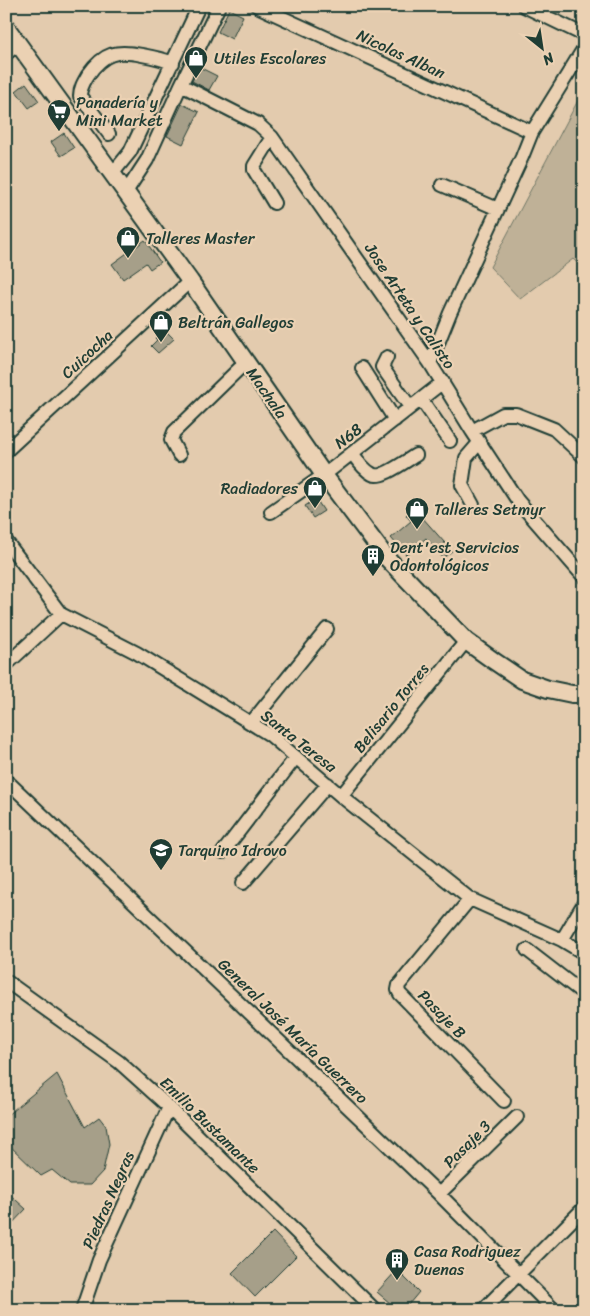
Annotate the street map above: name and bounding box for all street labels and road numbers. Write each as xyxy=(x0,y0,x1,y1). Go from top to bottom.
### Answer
street label: Nicolas Alban xyxy=(352,21,451,87)
street label: Jose Arteta y Calisto xyxy=(356,236,463,375)
street label: Cuicocha xyxy=(54,322,120,386)
street label: Machala xyxy=(238,361,296,425)
street label: N68 xyxy=(327,415,369,457)
street label: Belisario Torres xyxy=(345,656,437,760)
street label: Santa Teresa xyxy=(254,702,344,781)
street label: General José María Guerrero xyxy=(211,951,375,1111)
street label: Pasaje B xyxy=(411,982,473,1046)
street label: Emilio Bustamante xyxy=(153,1069,267,1181)
street label: Pasaje 3 xyxy=(436,1113,498,1175)
street label: Piedras Negras xyxy=(73,1146,143,1254)

